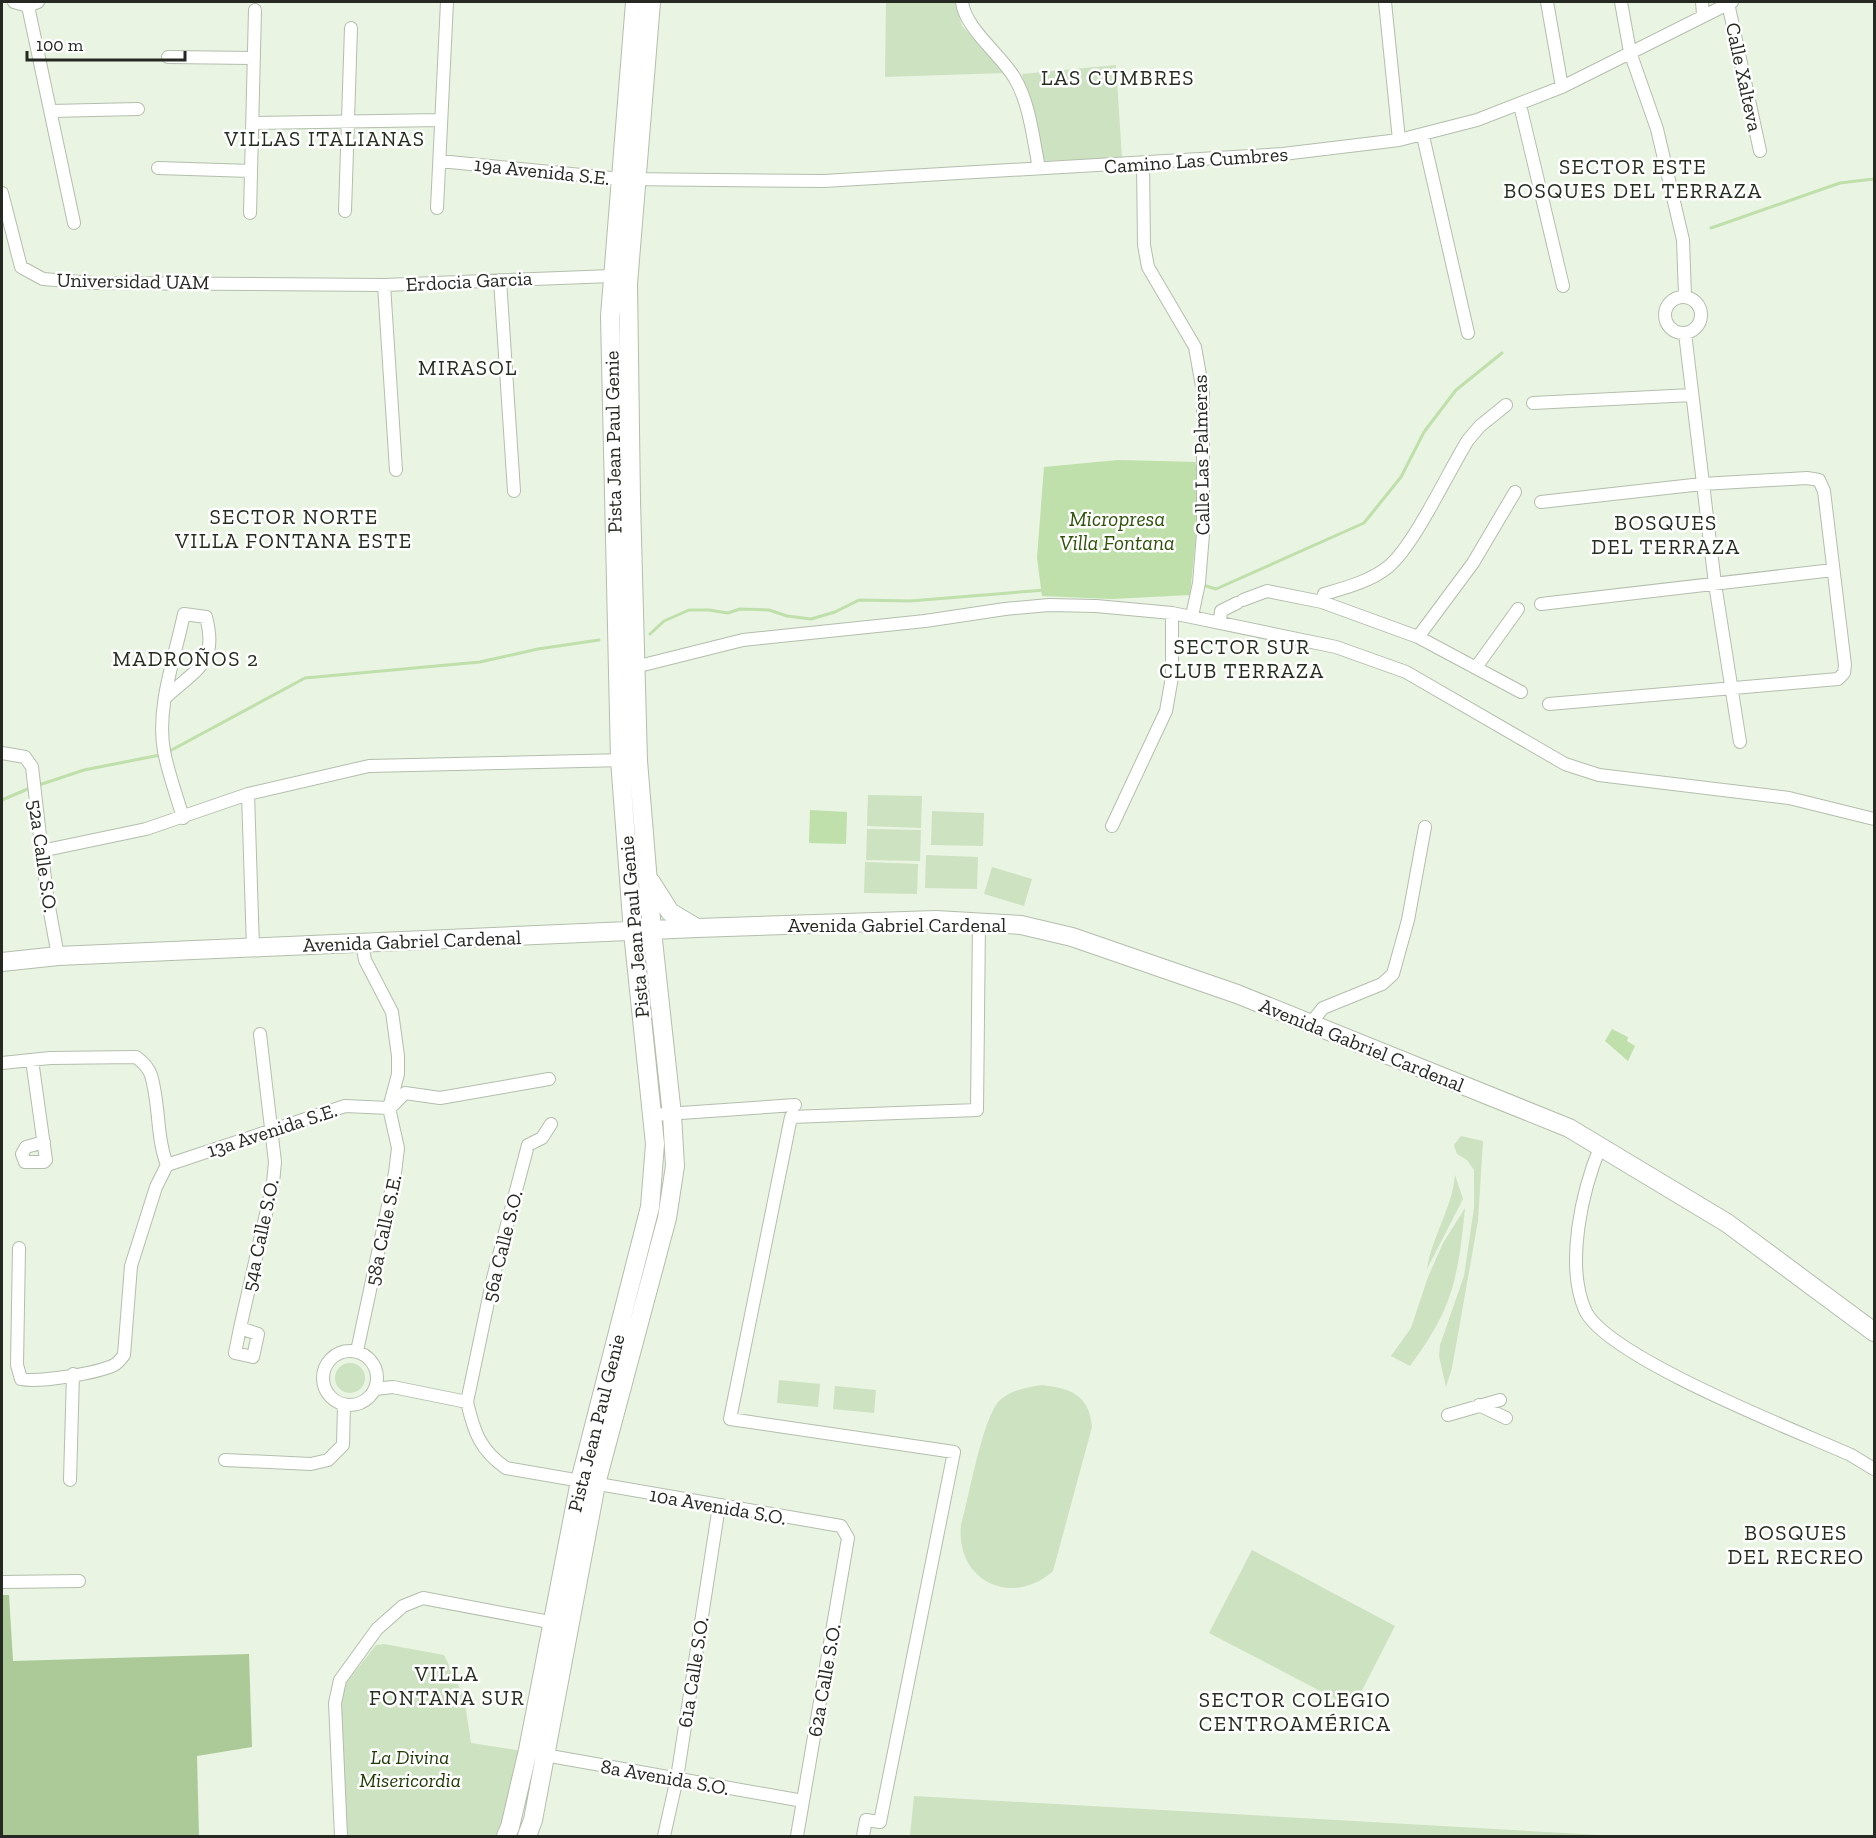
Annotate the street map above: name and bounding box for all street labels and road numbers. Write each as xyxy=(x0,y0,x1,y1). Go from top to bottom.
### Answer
street label: Calle Xalteva xyxy=(1721,20,1767,134)
street label: Camino Las Cumbres xyxy=(1103,142,1289,178)
street label: 19a Avenida S.E. xyxy=(473,152,611,190)
street label: Erdocia Garcia xyxy=(405,266,533,296)
street label: Universidad UAM xyxy=(56,268,210,294)
street label: Pista Jean Paul Genie xyxy=(599,351,627,533)
street label: Calle Las Palmeras xyxy=(1188,374,1214,536)
street label: 52a Calle S.O. xyxy=(23,798,63,914)
street label: Pista Jean Paul Genie xyxy=(614,835,654,1019)
street label: Avenida Gabriel Cardenal xyxy=(788,913,1006,937)
street label: Avenida Gabriel Cardenal xyxy=(302,925,522,957)
street label: Avenida Gabriel Cardenal xyxy=(1256,993,1468,1097)
street label: 13a Avenida S.E. xyxy=(204,1098,340,1162)
street label: 58a Calle S.E. xyxy=(360,1172,406,1288)
street label: 54a Calle S.O. xyxy=(236,1176,284,1294)
street label: 56a Calle S.O. xyxy=(476,1188,528,1304)
street label: Pista Jean Paul Genie xyxy=(562,1332,630,1514)
street label: 10a Avenida S.O. xyxy=(648,1482,788,1530)
street label: 61a Calle S.O. xyxy=(672,1615,714,1729)
street label: 62a Calle S.O. xyxy=(802,1621,846,1739)
street label: 8a Avenida S.O. xyxy=(599,1754,731,1800)

